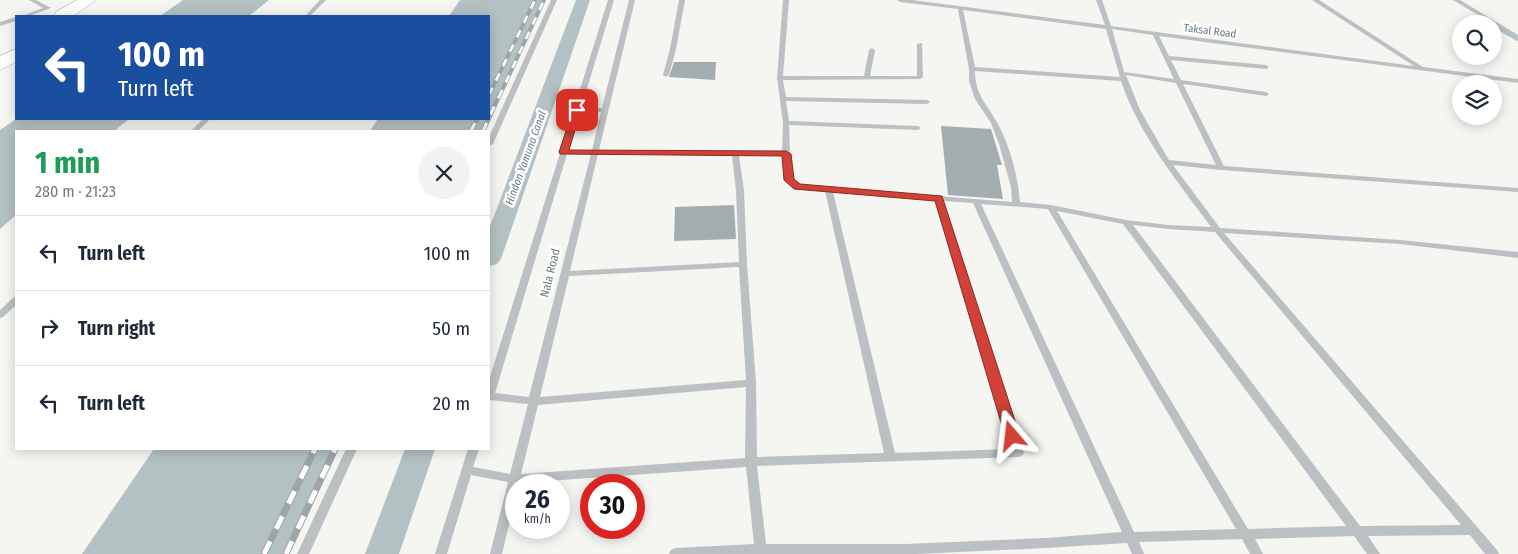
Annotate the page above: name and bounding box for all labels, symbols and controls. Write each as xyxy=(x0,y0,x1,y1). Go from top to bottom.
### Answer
map controls xyxy=(1452,15,1502,125)
button: search xyxy=(1452,15,1502,65)
street label: Taksal Road xyxy=(1183,21,1237,41)
text: 100 m xyxy=(118,33,205,75)
icon: left xyxy=(35,35,100,100)
text: Turn left xyxy=(118,75,194,102)
button: layers xyxy=(1452,75,1502,125)
pin xyxy=(556,89,598,131)
icon: arrive xyxy=(563,96,591,124)
water label: Hindon Yamuna Canal xyxy=(503,109,549,207)
text: 1 min xyxy=(35,145,100,181)
button: close xyxy=(418,147,470,199)
text: 280 m · 21:23 xyxy=(35,182,116,201)
icon: left xyxy=(35,239,63,267)
text: Turn left xyxy=(78,242,145,265)
text: 100 m xyxy=(424,242,470,265)
street label: Nala Road xyxy=(537,247,563,299)
icon: right xyxy=(35,314,63,342)
text: Turn right xyxy=(78,317,155,340)
text: 50 m xyxy=(432,317,470,340)
icon: left xyxy=(35,389,63,417)
text: Turn left xyxy=(78,392,145,415)
text: 20 m xyxy=(433,392,470,415)
position arrow xyxy=(985,409,1037,461)
speed limit sign: 30 xyxy=(580,474,645,539)
text: 26 xyxy=(525,485,550,515)
text: km/h xyxy=(524,512,551,526)

